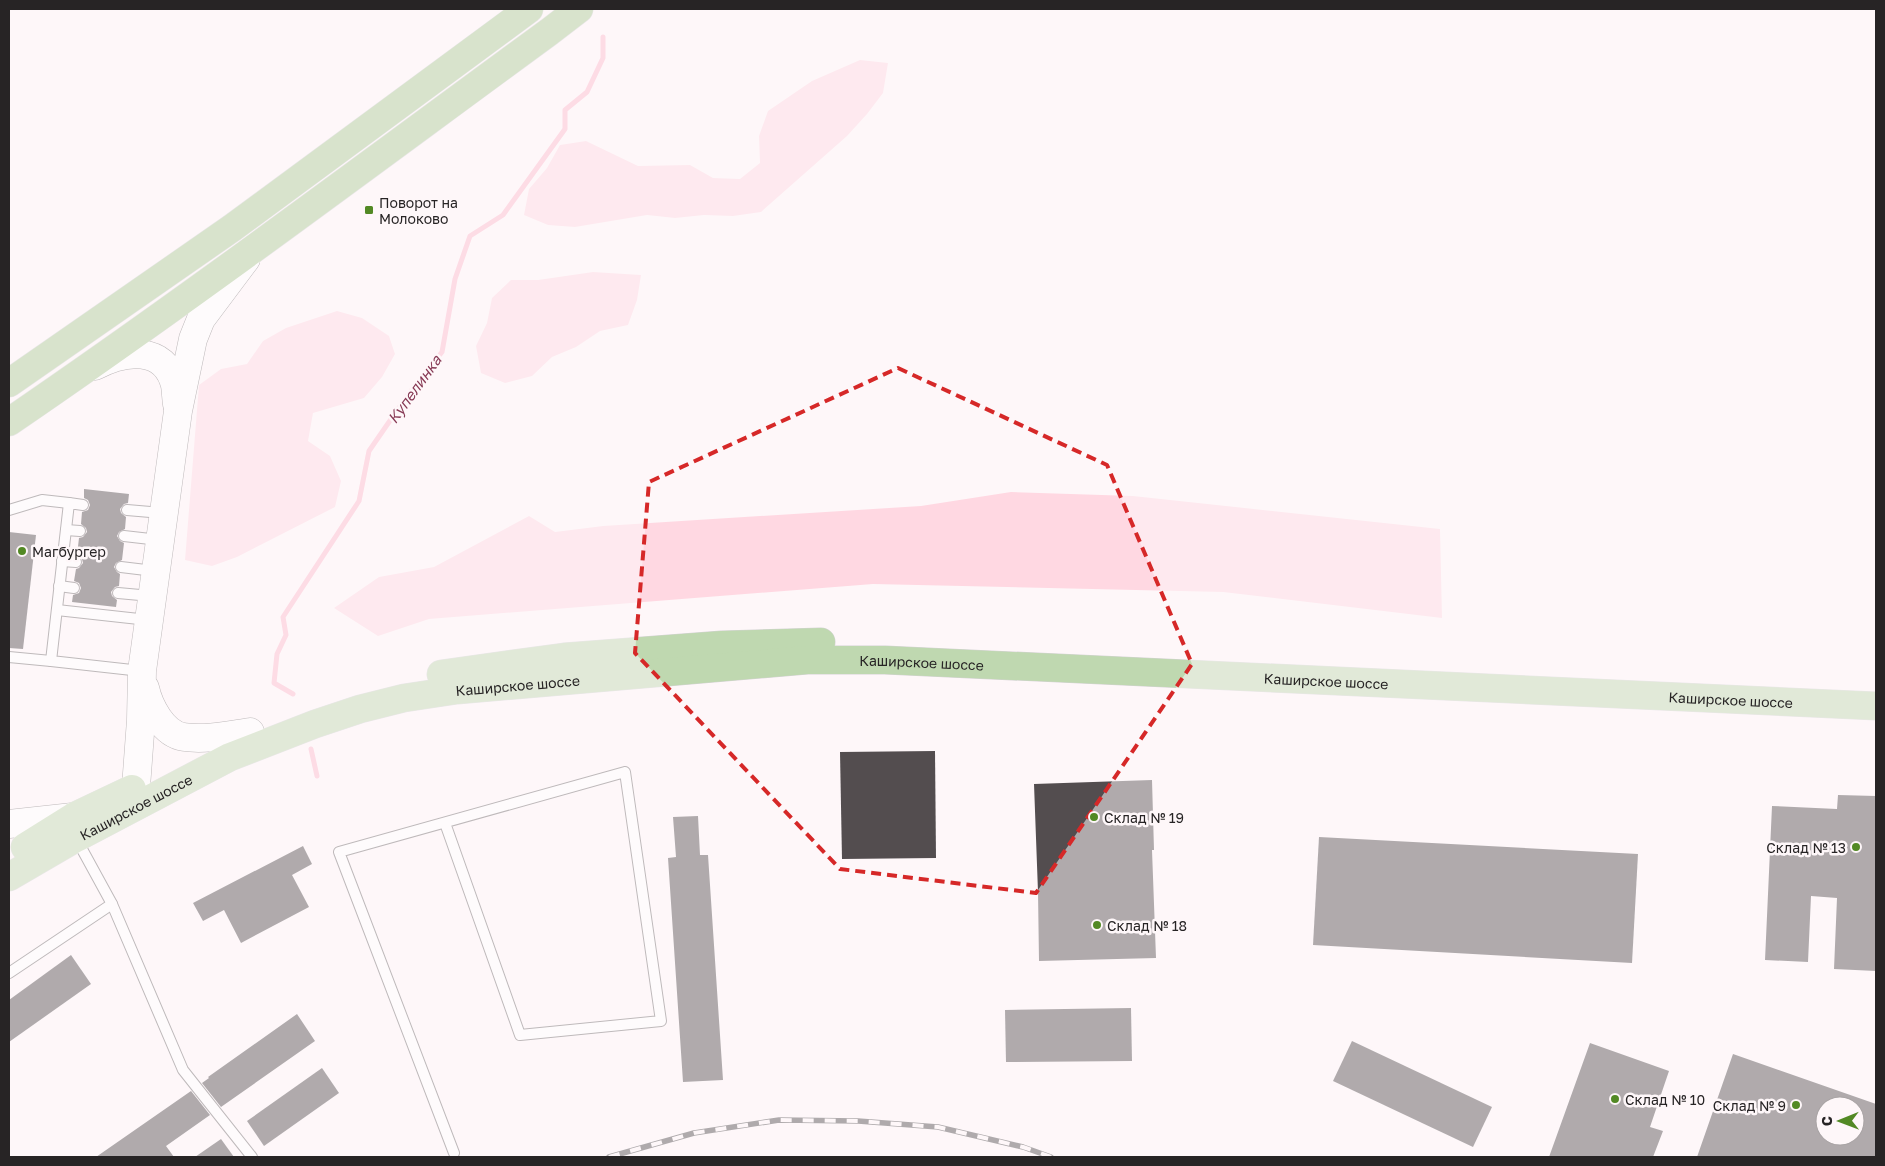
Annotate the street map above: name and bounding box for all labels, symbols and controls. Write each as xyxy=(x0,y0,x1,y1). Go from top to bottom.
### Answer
place label: Поворот на Молоково xyxy=(379,194,458,227)
marker: Поворот на Молоково xyxy=(363,204,375,216)
water label: Купелинка xyxy=(383,351,446,427)
place label: Магбургер xyxy=(32,543,106,560)
marker: Магбургер xyxy=(16,545,28,557)
street label: Каширское шоссе xyxy=(859,652,984,673)
street label: Каширское шоссе xyxy=(1263,669,1389,692)
street label: Каширское шоссе xyxy=(455,671,581,699)
street label: Каширское шоссе xyxy=(1668,688,1793,711)
street label: Каширское шоссе xyxy=(77,770,195,843)
place label: Склад № 19 xyxy=(1104,809,1184,826)
marker: Склад № 19 xyxy=(1088,811,1100,823)
place label: Склад № 13 xyxy=(1766,839,1846,856)
marker: Склад № 13 xyxy=(1850,841,1862,853)
place label: Склад № 18 xyxy=(1107,917,1187,934)
marker: Склад № 18 xyxy=(1091,919,1103,931)
place label: Склад № 10 xyxy=(1625,1091,1705,1108)
marker: Склад № 10 xyxy=(1609,1093,1621,1105)
north arrow xyxy=(1815,1096,1865,1146)
place label: Склад № 9 xyxy=(1713,1097,1786,1114)
marker: Склад № 9 xyxy=(1790,1099,1802,1111)
text: С xyxy=(1818,1116,1835,1126)

